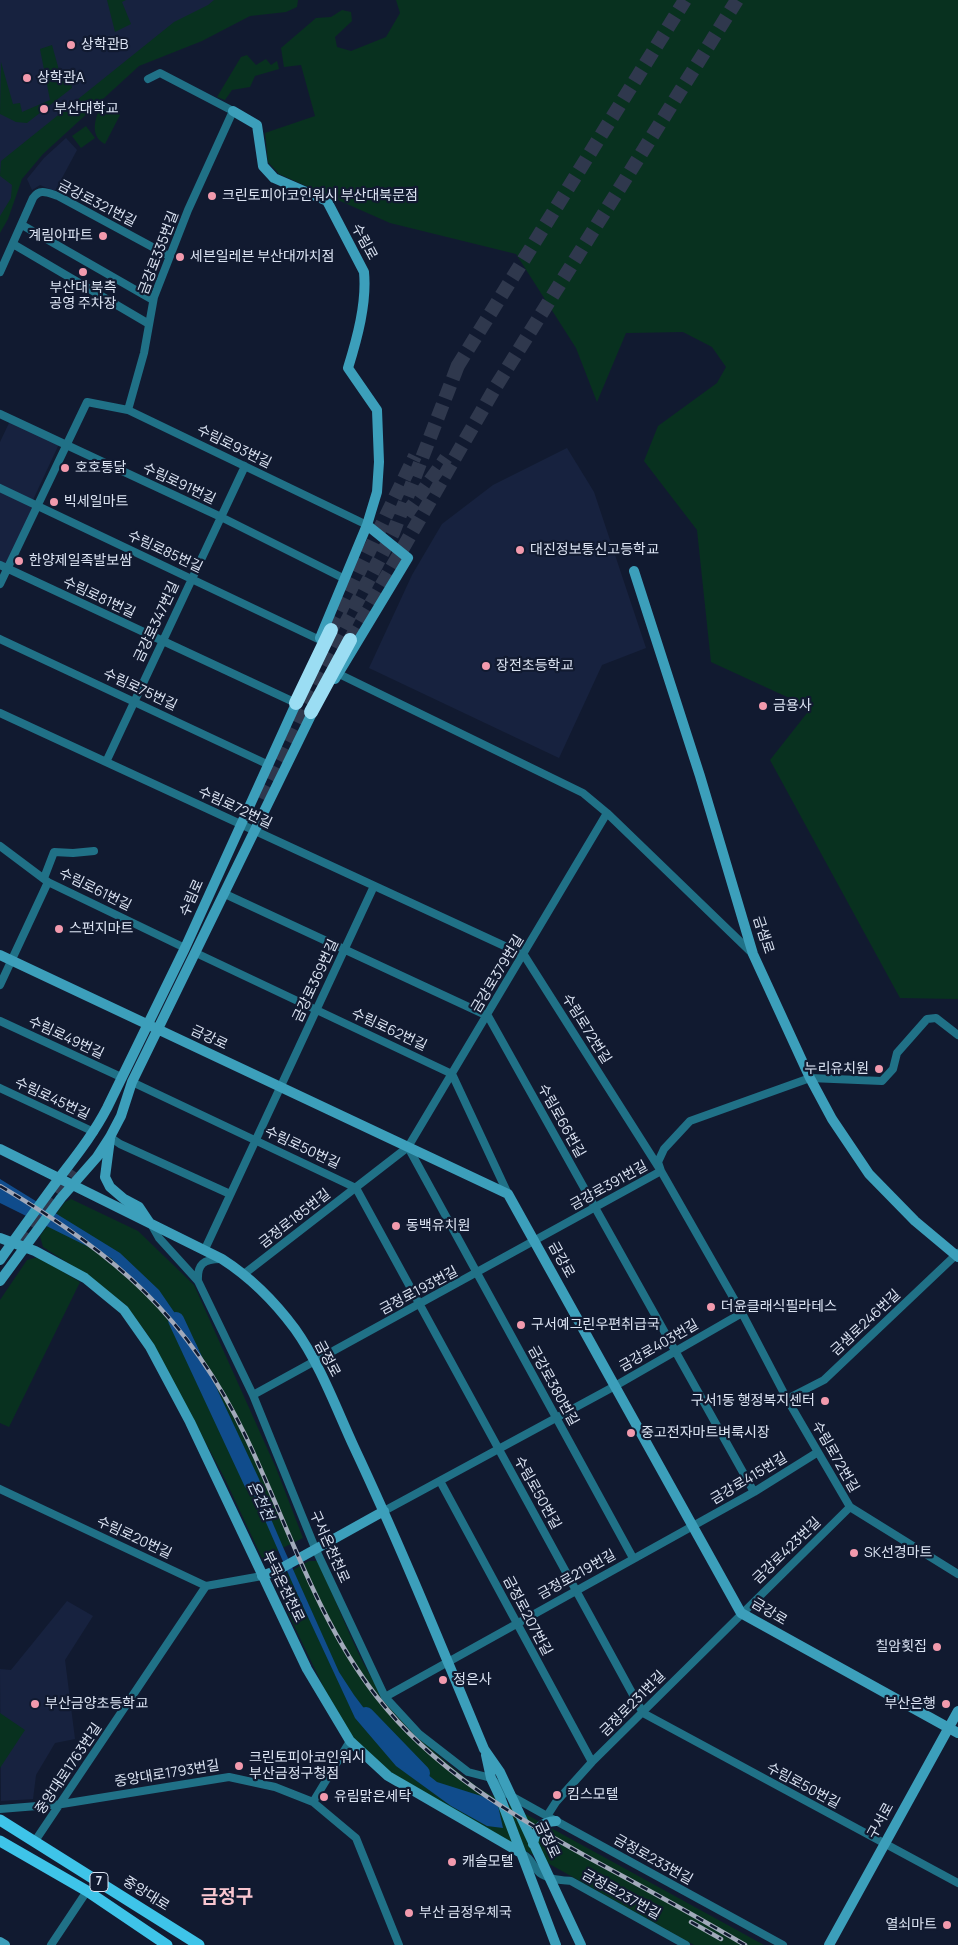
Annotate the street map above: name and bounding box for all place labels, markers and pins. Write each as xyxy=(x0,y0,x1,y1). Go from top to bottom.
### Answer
place label: 상학관B xyxy=(81,37,128,53)
marker: 상학관B xyxy=(65,39,77,51)
place label: 상학관A xyxy=(37,70,85,86)
marker: 상학관A xyxy=(21,72,33,84)
place label: 부산대학교 xyxy=(54,101,118,117)
marker: 부산대학교 xyxy=(38,103,50,115)
place label: 크린토피아코인워시 부산대북문점 xyxy=(222,188,418,204)
marker: 크린토피아코인워시 부산대북문점 xyxy=(206,190,218,202)
place label: 계림아파트 xyxy=(29,228,93,244)
marker: 계림아파트 xyxy=(97,230,109,242)
place label: 세븐일레븐 부산대까치점 xyxy=(190,249,334,265)
marker: 세븐일레븐 부산대까치점 xyxy=(174,251,186,263)
marker: 부산대 북측 공영 주차장 xyxy=(77,266,89,278)
place label: 부산대 북측 공영 주차장 xyxy=(49,280,117,312)
place label: 호호통닭 xyxy=(75,460,127,476)
marker: 호호통닭 xyxy=(59,462,71,474)
place label: 빅세일마트 xyxy=(64,494,128,510)
marker: 빅세일마트 xyxy=(48,496,60,508)
place label: 대진정보통신고등학교 xyxy=(530,542,659,558)
marker: 대진정보통신고등학교 xyxy=(514,544,526,556)
place label: 한양제일족발보쌈 xyxy=(29,553,132,569)
marker: 한양제일족발보쌈 xyxy=(13,555,25,567)
place label: 장전초등학교 xyxy=(496,658,573,674)
marker: 장전초등학교 xyxy=(480,660,492,672)
place label: 금용사 xyxy=(773,698,812,714)
marker: 금용사 xyxy=(757,700,769,712)
place label: 스펀지마트 xyxy=(69,921,133,937)
marker: 스펀지마트 xyxy=(53,923,65,935)
place label: 누리유치원 xyxy=(805,1061,869,1077)
marker: 누리유치원 xyxy=(873,1063,885,1075)
place label: 동백유치원 xyxy=(406,1218,470,1234)
marker: 동백유치원 xyxy=(390,1220,402,1232)
place label: 더윤클래식필라테스 xyxy=(721,1299,837,1315)
marker: 더윤클래식필라테스 xyxy=(705,1301,717,1313)
place label: 구서예그린우편취급국 xyxy=(531,1317,660,1333)
marker: 구서예그린우편취급국 xyxy=(515,1319,527,1331)
place label: 구서1동 행정복지센터 xyxy=(691,1393,815,1409)
marker: 구서1동 행정복지센터 xyxy=(819,1395,831,1407)
place label: 중고전자마트벼룩시장 xyxy=(641,1425,770,1441)
marker: 중고전자마트벼룩시장 xyxy=(625,1427,637,1439)
place label: SK선경마트 xyxy=(864,1545,932,1561)
marker: SK선경마트 xyxy=(848,1547,860,1559)
place label: 칠암횟집 xyxy=(875,1639,927,1655)
marker: 칠암횟집 xyxy=(931,1641,943,1653)
place label: 정은사 xyxy=(453,1672,492,1688)
marker: 정은사 xyxy=(437,1674,449,1686)
place label: 부산금양초등학교 xyxy=(45,1696,148,1712)
place label: 부산은행 xyxy=(884,1696,936,1712)
marker: 부산금양초등학교 xyxy=(29,1698,41,1710)
marker: 부산은행 xyxy=(940,1698,952,1710)
place label: 크린토피아코인워시 부산금정구청점 xyxy=(249,1750,365,1782)
marker: 크린토피아코인워시 부산금정구청점 xyxy=(233,1760,245,1772)
place label: 킴스모텔 xyxy=(567,1787,619,1803)
place label: 유림맑은세탁 xyxy=(334,1789,411,1805)
marker: 킴스모텔 xyxy=(551,1789,563,1801)
marker: 유림맑은세탁 xyxy=(318,1791,330,1803)
place label: 캐슬모텔 xyxy=(462,1854,514,1870)
marker: 캐슬모텔 xyxy=(446,1856,458,1868)
place label: 부산 금정우체국 xyxy=(419,1905,512,1921)
marker: 부산 금정우체국 xyxy=(403,1907,415,1919)
place label: 열쇠마트 xyxy=(885,1917,937,1933)
marker: 열쇠마트 xyxy=(941,1919,953,1931)

